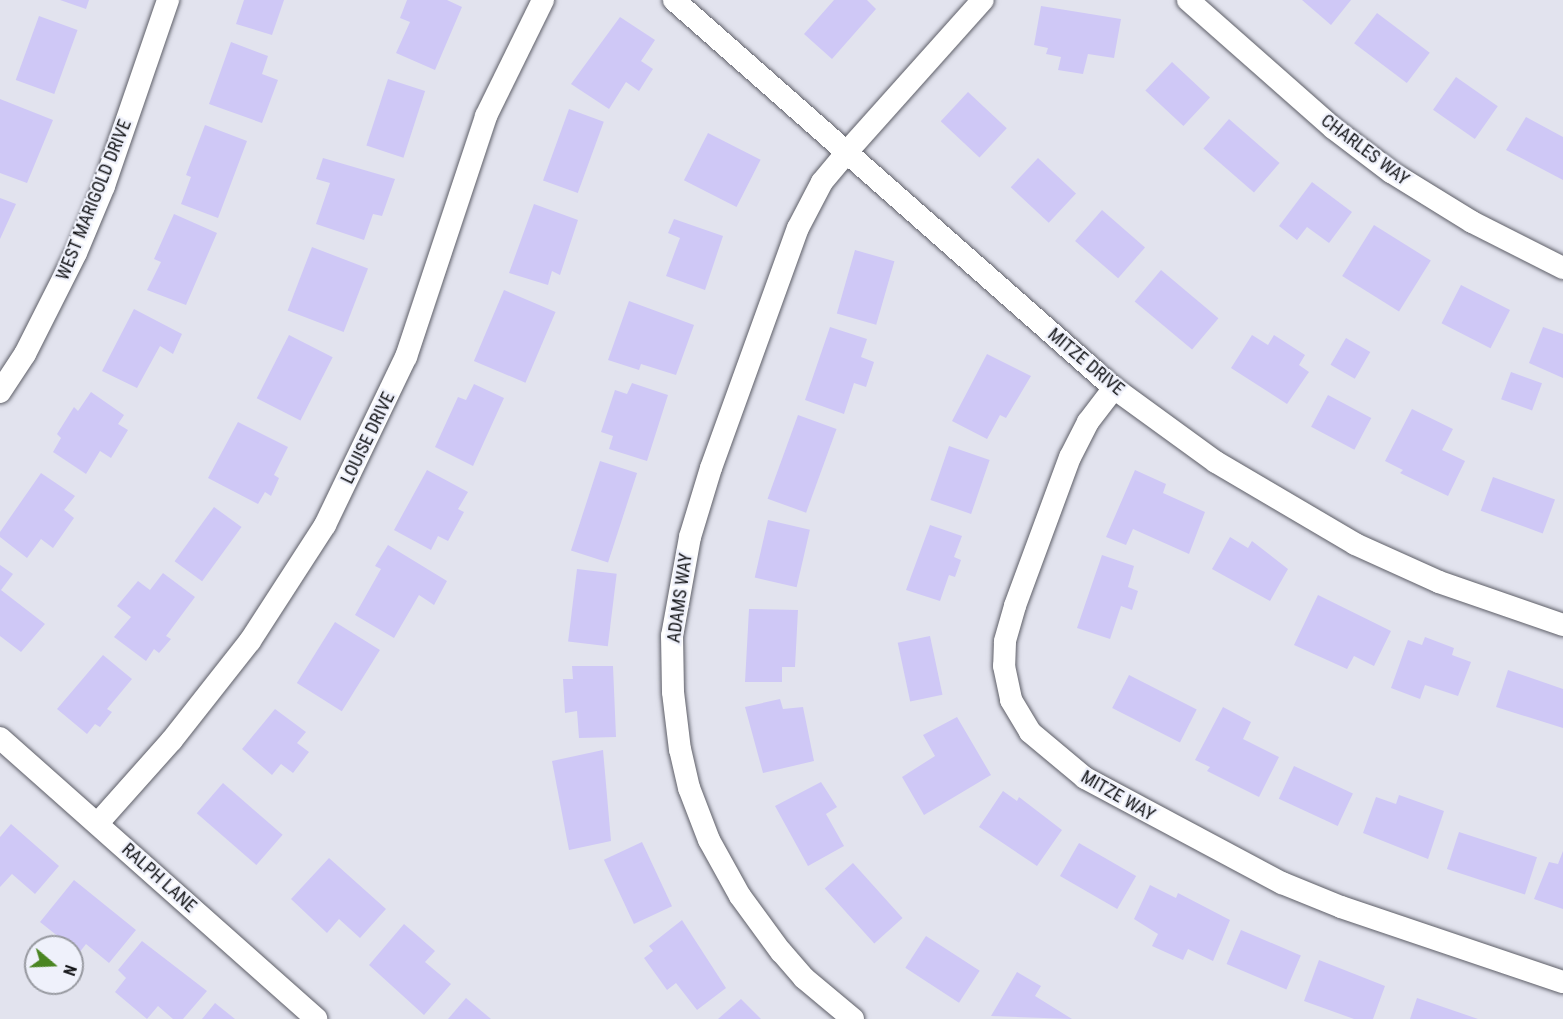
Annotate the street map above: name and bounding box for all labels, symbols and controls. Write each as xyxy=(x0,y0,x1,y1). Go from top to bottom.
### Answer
street label: CHARLES WAY xyxy=(1317,110,1413,190)
street label: WEST MARIGOLD DRIVE xyxy=(52,116,136,284)
street label: MITZE DRIVE xyxy=(1043,324,1129,400)
street label: LOUISE DRIVE xyxy=(337,389,399,487)
street label: ADAMS WAY xyxy=(663,552,697,644)
street label: MITZE WAY xyxy=(1077,766,1159,826)
street label: RALPH LANE xyxy=(117,839,201,917)
north arrow xyxy=(24,935,84,995)
text: N xyxy=(59,963,80,978)

